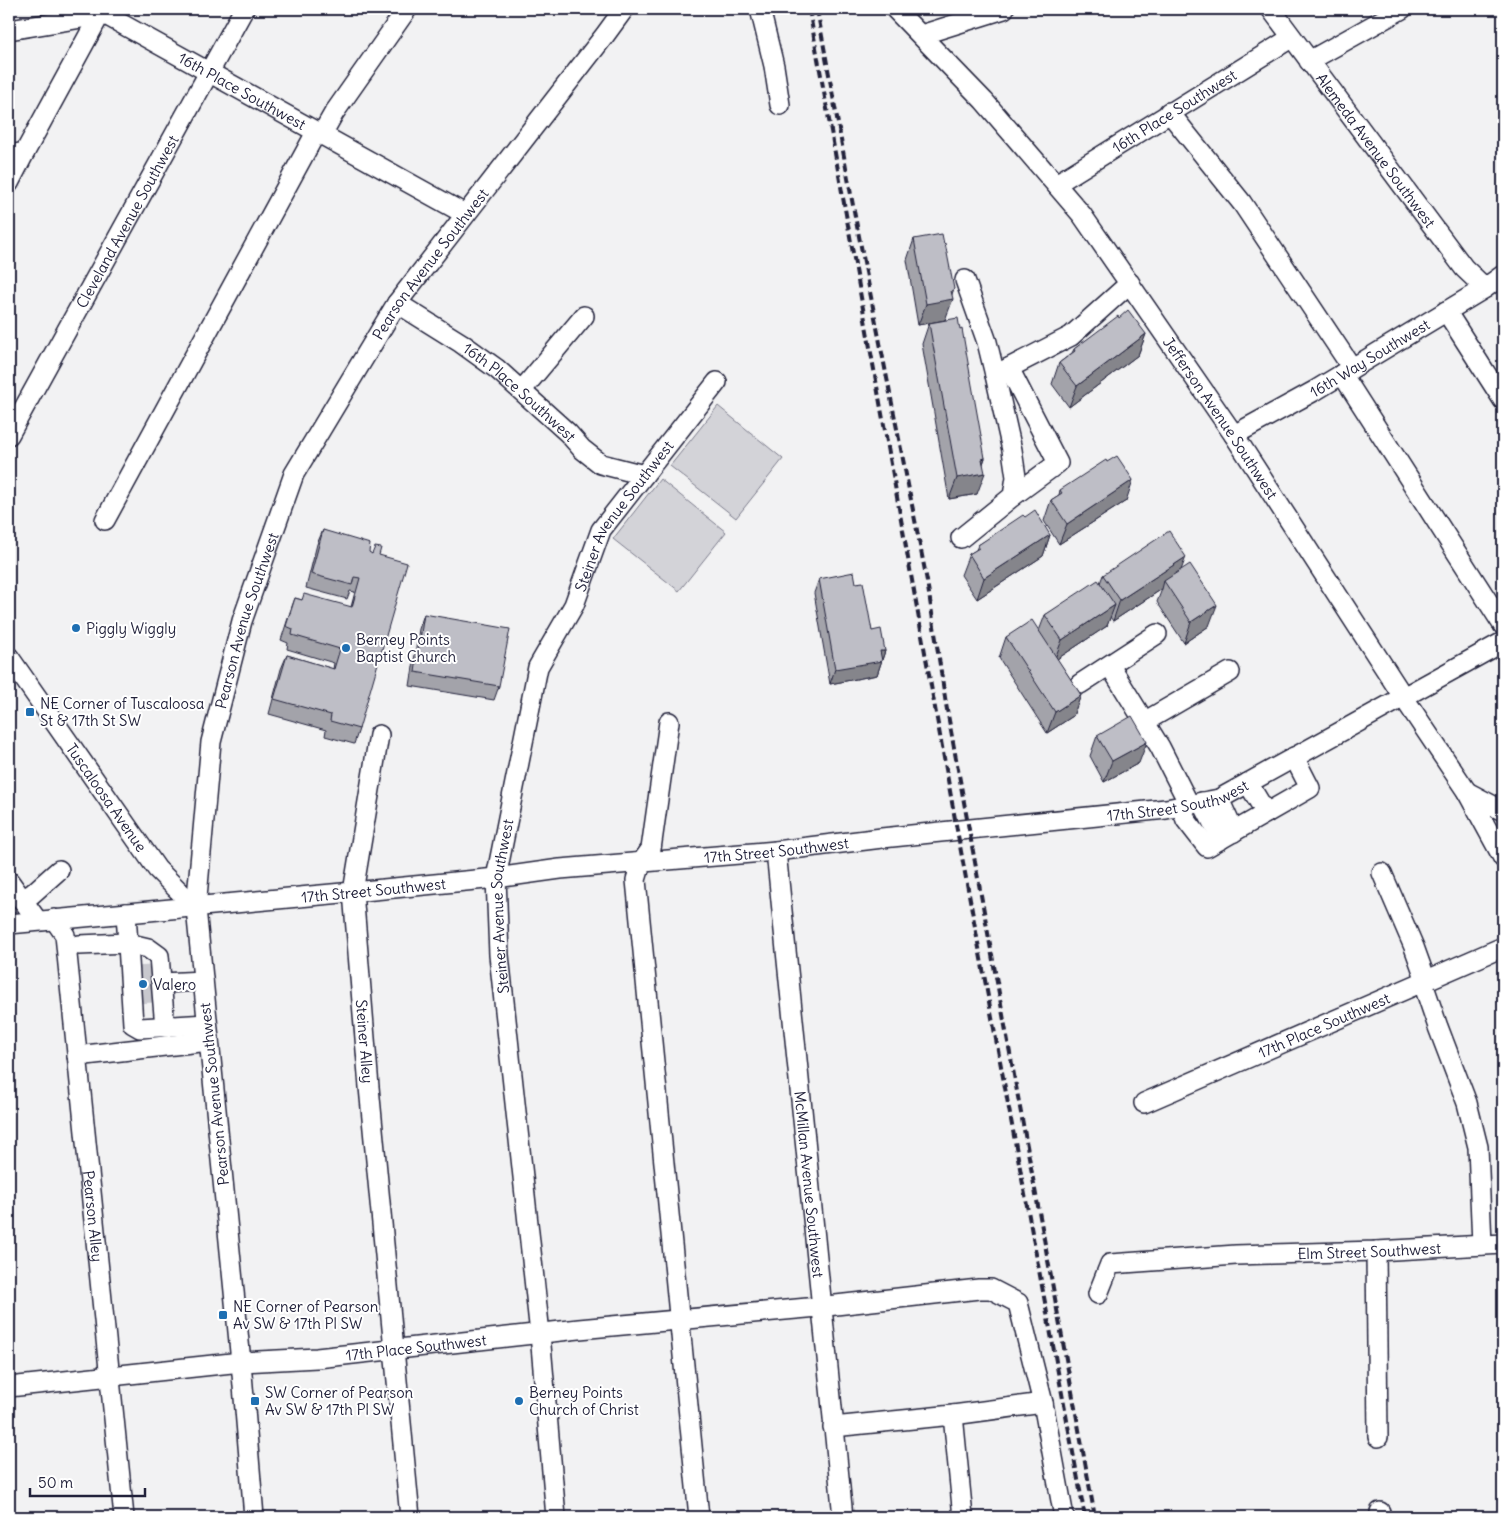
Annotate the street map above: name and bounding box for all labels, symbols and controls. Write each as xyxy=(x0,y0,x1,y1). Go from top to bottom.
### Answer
street label: 16th Place Southwest xyxy=(175,48,309,134)
street label: 16th Place Southwest xyxy=(1108,65,1240,156)
street label: Alemeda Avenue Southwest xyxy=(1312,69,1440,231)
street label: Cleveland Avenue Southwest xyxy=(72,132,182,311)
street label: Pearson Avenue Southwest xyxy=(368,184,492,343)
street label: 16th Way Southwest xyxy=(1306,314,1433,401)
street label: Jefferson Avenue Southwest xyxy=(1159,333,1282,502)
street label: 16th Place Southwest xyxy=(460,338,580,445)
street label: Steiner Avenue Southwest xyxy=(570,436,677,594)
street label: Pearson Avenue Southwest xyxy=(210,530,282,711)
place label: Piggly Wiggly xyxy=(86,619,176,638)
marker: Piggly Wiggly xyxy=(70,622,82,634)
place label: Berney Points Baptist Church xyxy=(356,630,457,666)
marker: Berney Points Baptist Church xyxy=(340,642,352,654)
place label: NE Corner of Tuscaloosa St & 17th St SW xyxy=(40,694,205,730)
marker: NE Corner of Tuscaloosa St & 17th St SW xyxy=(24,706,36,718)
street label: Tuscaloosa Avenue xyxy=(62,739,151,855)
street label: 17th Street Southwest xyxy=(1106,775,1251,824)
street label: Steiner Avenue Southwest xyxy=(486,817,517,995)
street label: 17th Street Southwest xyxy=(703,833,850,866)
street label: 17th Street Southwest xyxy=(300,873,447,906)
place label: Valero xyxy=(153,975,196,994)
marker: Valero xyxy=(137,978,149,990)
street label: 17th Place Southwest xyxy=(1255,988,1392,1062)
street label: Steiner Alley xyxy=(352,999,378,1084)
street label: Pearson Avenue Southwest xyxy=(195,1002,233,1186)
street label: McMillan Avenue Southwest xyxy=(791,1090,828,1279)
street label: Pearson Alley xyxy=(79,1170,108,1263)
street label: Elm Street Southwest xyxy=(1297,1238,1442,1263)
place label: NE Corner of Pearson Av SW & 17th Pl SW xyxy=(233,1297,379,1333)
marker: NE Corner of Pearson Av SW & 17th Pl SW xyxy=(217,1309,229,1321)
street label: 17th Place Southwest xyxy=(345,1330,487,1364)
place label: SW Corner of Pearson Av SW & 17th Pl SW xyxy=(265,1383,414,1419)
place label: Berney Points Church of Christ xyxy=(529,1383,639,1419)
marker: SW Corner of Pearson Av SW & 17th Pl SW xyxy=(249,1395,261,1407)
marker: Berney Points Church of Christ xyxy=(513,1395,525,1407)
scale bar xyxy=(30,1466,145,1498)
text: 50 m xyxy=(38,1473,73,1492)

